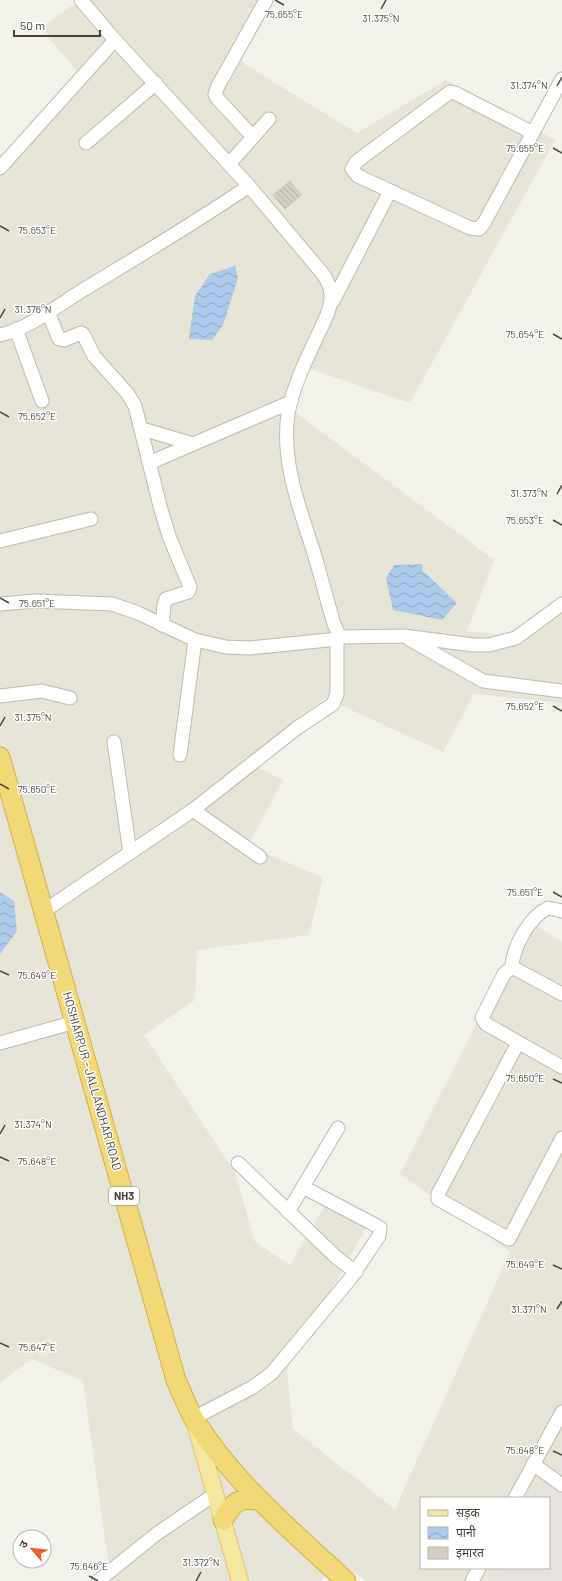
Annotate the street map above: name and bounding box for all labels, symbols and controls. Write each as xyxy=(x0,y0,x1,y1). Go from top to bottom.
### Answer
text: 75.655°E xyxy=(265,8,303,20)
scale bar xyxy=(14,12,100,38)
text: 31.375°N xyxy=(363,12,399,24)
text: 50 m xyxy=(20,18,45,32)
text: 31.374°N xyxy=(510,79,548,91)
text: 75.655°E xyxy=(506,142,544,154)
text: 75.653°E xyxy=(18,224,56,236)
text: 31.376°N xyxy=(15,303,51,315)
text: 75.654°E xyxy=(506,328,544,340)
text: 75.652°E xyxy=(18,410,56,422)
text: 31.373°N xyxy=(511,487,547,499)
text: 75.653°E xyxy=(506,514,544,526)
text: 75.651°E xyxy=(19,597,55,609)
text: 75.652°E xyxy=(506,700,544,712)
text: 31.375°N xyxy=(15,711,51,723)
text: 75.650°E xyxy=(18,783,56,795)
text: 75.651°E xyxy=(507,886,543,898)
text: 75.649°E xyxy=(18,969,56,981)
street label: HOSHIARPUR - JALLANDHAR ROAD xyxy=(61,990,125,1172)
text: 75.650°E xyxy=(506,1072,544,1084)
text: 31.374°N xyxy=(14,1118,52,1130)
text: 75.648°E xyxy=(18,1155,56,1167)
road number: NH3 xyxy=(109,1187,139,1205)
text: 75.649°E xyxy=(506,1258,544,1270)
text: 31.371°N xyxy=(511,1303,547,1315)
text: 75.647°E xyxy=(18,1341,56,1353)
text: 75.648°E xyxy=(506,1444,544,1456)
legend xyxy=(420,1497,550,1569)
text: सड़क xyxy=(456,1505,481,1520)
text: पानी xyxy=(456,1525,477,1539)
north arrow xyxy=(12,1529,52,1569)
text: उ xyxy=(15,1538,30,1550)
text: इमारत xyxy=(456,1545,485,1560)
text: 31.372°N xyxy=(182,1556,220,1568)
text: 75.646°E xyxy=(70,1560,108,1572)

